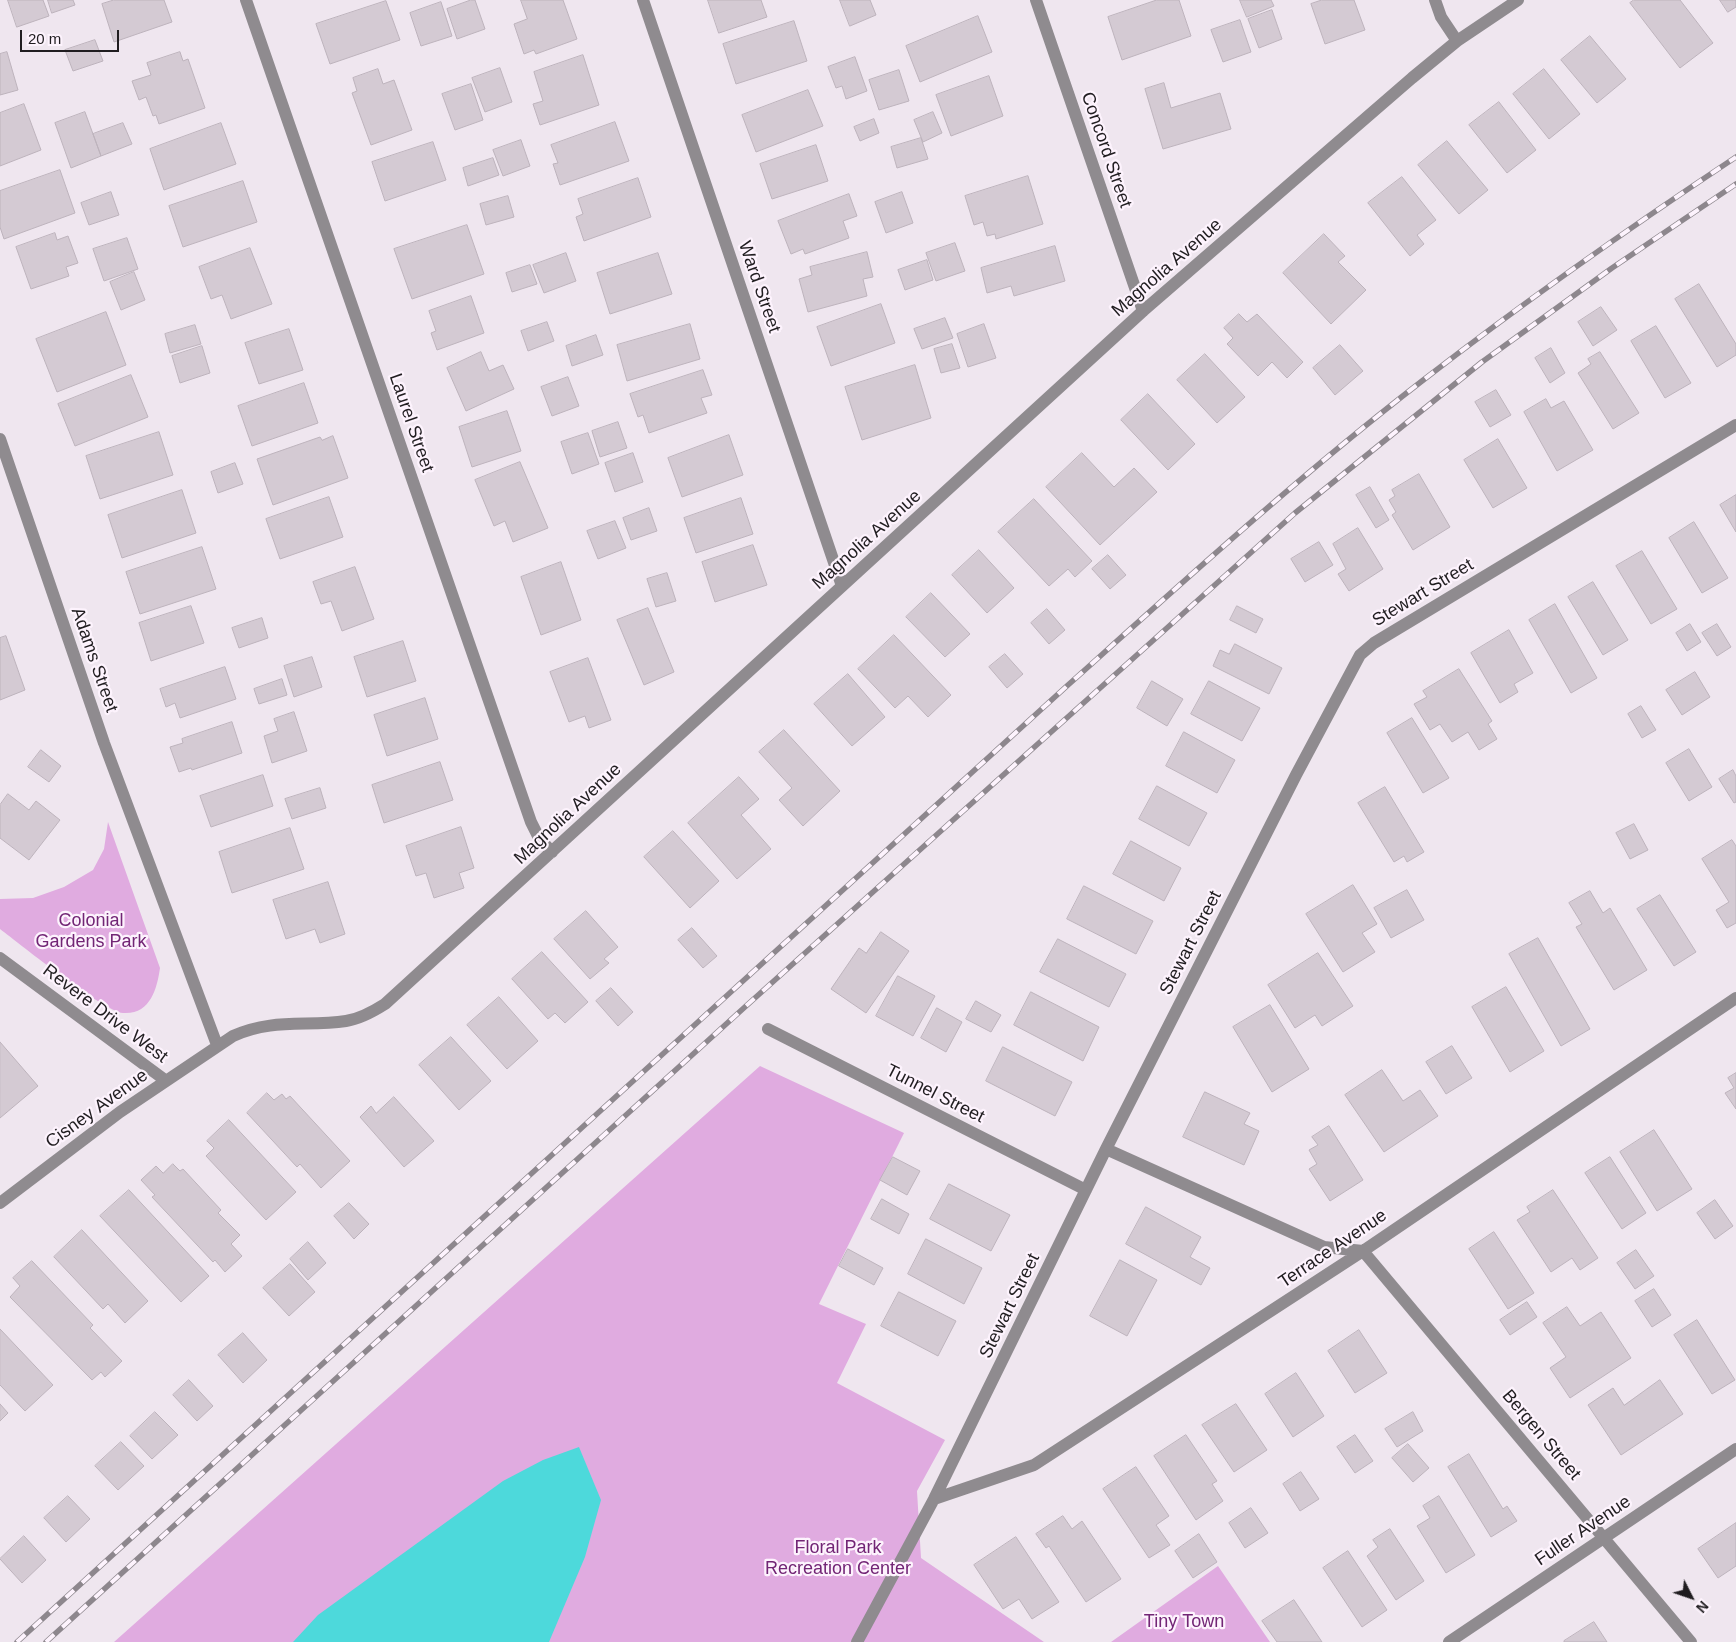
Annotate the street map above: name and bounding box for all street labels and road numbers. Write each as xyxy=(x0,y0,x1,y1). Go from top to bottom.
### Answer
street label: Concord Street xyxy=(1076,89,1136,211)
street label: Magnolia Avenue xyxy=(1108,214,1226,322)
street label: Ward Street xyxy=(733,238,785,336)
street label: Laurel Street xyxy=(384,371,438,475)
street label: Magnolia Avenue xyxy=(808,486,926,594)
street label: Stewart Street xyxy=(1369,554,1477,632)
street label: Adams Street xyxy=(66,605,122,715)
street label: Magnolia Avenue xyxy=(510,759,626,869)
street label: Stewart Street xyxy=(1155,887,1227,999)
street label: Revere Drive West xyxy=(38,960,172,1068)
street label: Tunnel Street xyxy=(882,1060,988,1128)
street label: Cisney Avenue xyxy=(42,1065,152,1153)
street label: Terrace Avenue xyxy=(1275,1205,1391,1293)
street label: Stewart Street xyxy=(975,1250,1045,1362)
street label: Bergen Street xyxy=(1497,1386,1585,1484)
street label: Fuller Avenue xyxy=(1531,1491,1635,1571)

